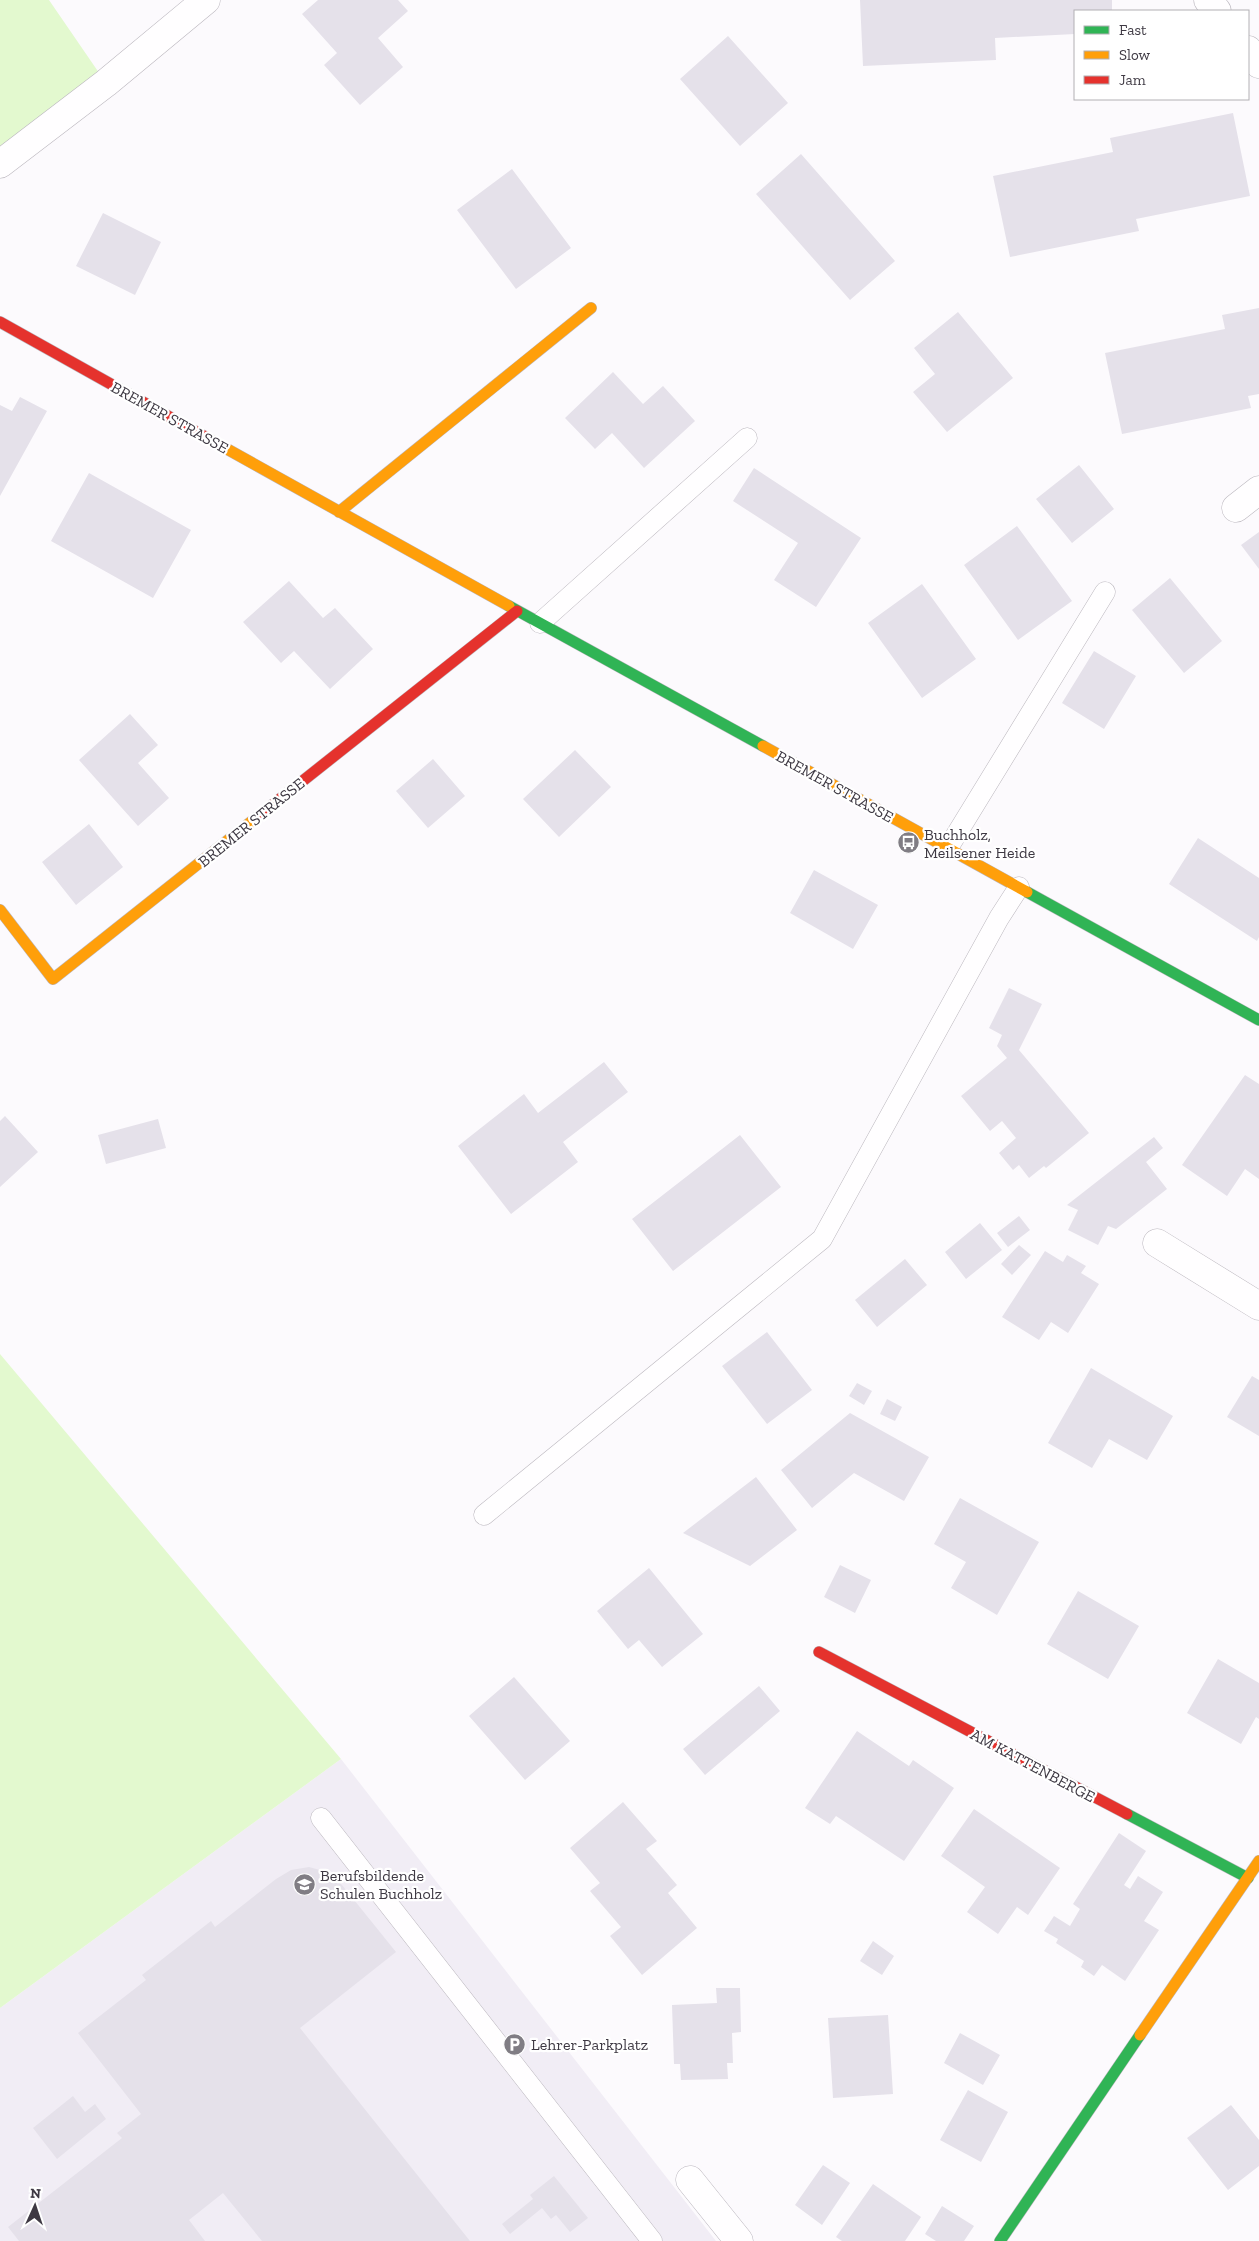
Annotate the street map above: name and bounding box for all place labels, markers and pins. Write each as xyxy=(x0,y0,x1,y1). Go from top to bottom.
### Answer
place label: Buchholz, Meilsener Heide xyxy=(924,825,1035,862)
bus stop icon: Buchholz, Meilsener Heide xyxy=(896,831,920,855)
place label: Berufsbildende Schulen Buchholz xyxy=(320,1866,442,1903)
school or university icon: Berufsbildende Schulen Buchholz xyxy=(292,1872,316,1896)
parking icon: Lehrer-Parkplatz xyxy=(503,2032,527,2056)
place label: Lehrer-Parkplatz xyxy=(531,2035,648,2054)

